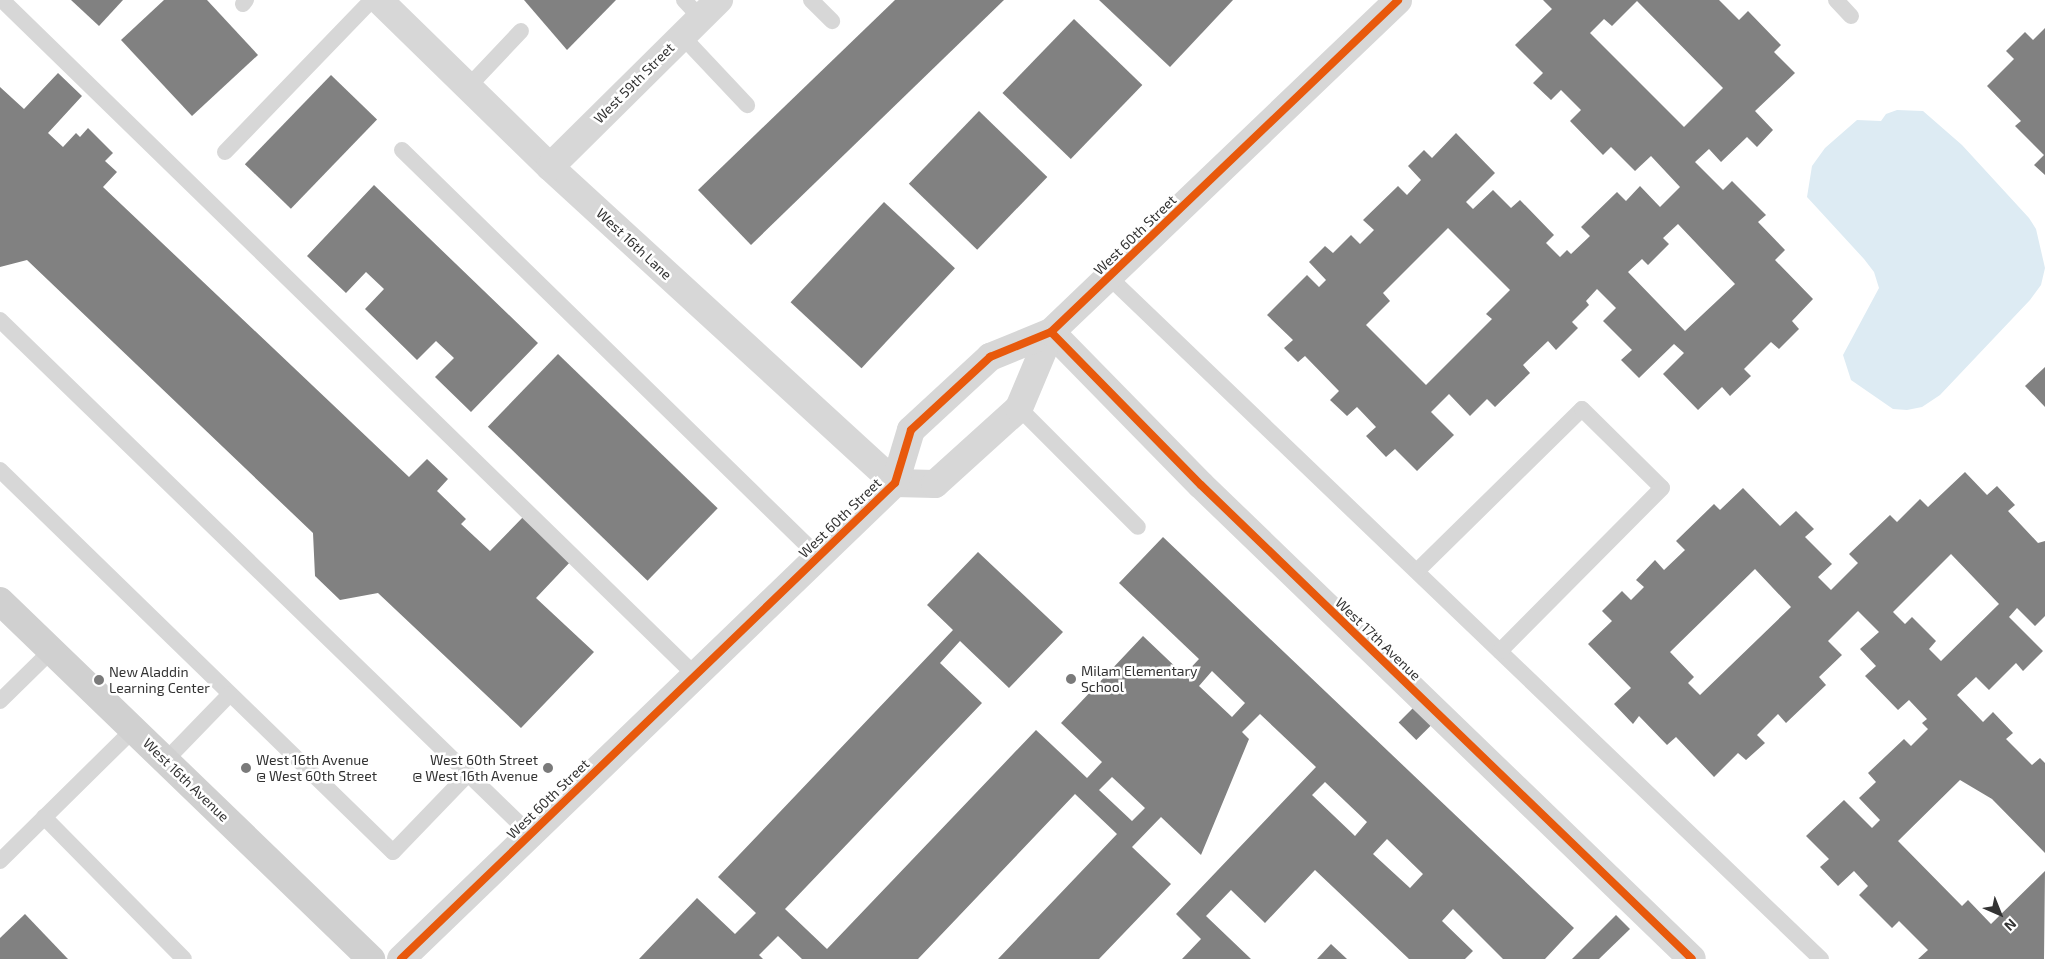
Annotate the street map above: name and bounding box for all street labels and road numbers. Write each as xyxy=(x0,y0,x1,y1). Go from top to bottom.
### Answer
street label: West 59th Street xyxy=(590,39,678,127)
street label: West 60th Street xyxy=(1090,191,1180,279)
street label: West 16th Lane xyxy=(593,205,675,283)
street label: West 60th Street xyxy=(795,474,885,562)
street label: West 17th Avenue xyxy=(1332,594,1424,684)
street label: West 16th Avenue xyxy=(139,735,233,825)
street label: West 60th Street xyxy=(503,755,593,843)

